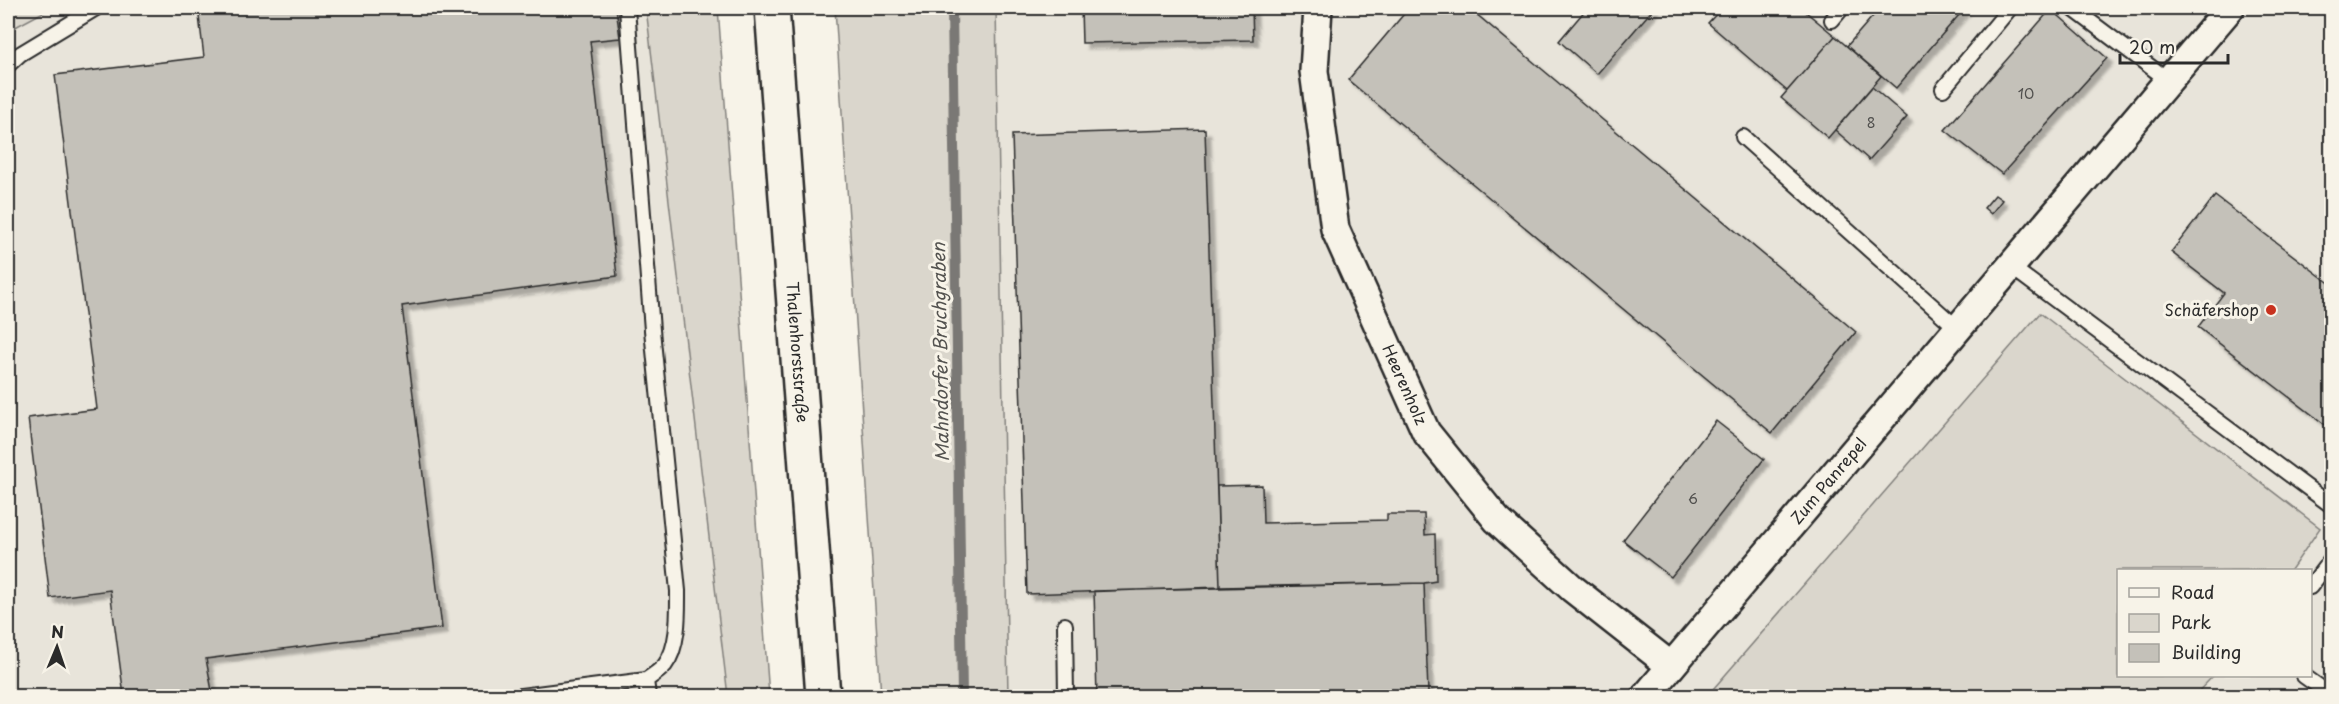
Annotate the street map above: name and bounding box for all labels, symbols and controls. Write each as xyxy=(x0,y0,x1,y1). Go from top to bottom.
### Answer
scale bar xyxy=(2120,27,2228,65)
text: 20 m xyxy=(2129,33,2175,60)
house number: 10 xyxy=(2018,83,2034,104)
house number: 8 xyxy=(1867,112,1875,133)
water label: Mahndorfer Bruchgraben xyxy=(924,241,955,462)
street label: Thalenhorststraße xyxy=(781,281,816,423)
place label: Schäfershop xyxy=(2165,297,2259,321)
marker: Schäfershop xyxy=(2264,303,2278,317)
street label: Heerenholz xyxy=(1377,340,1434,429)
street label: Zum Panrepel xyxy=(1784,432,1871,529)
house number: 6 xyxy=(1688,488,1698,509)
legend xyxy=(2117,569,2312,677)
text: Road xyxy=(2171,578,2215,605)
text: Park xyxy=(2171,608,2211,635)
north arrow xyxy=(27,617,87,677)
text: N xyxy=(51,619,64,643)
text: Building xyxy=(2171,638,2241,665)

